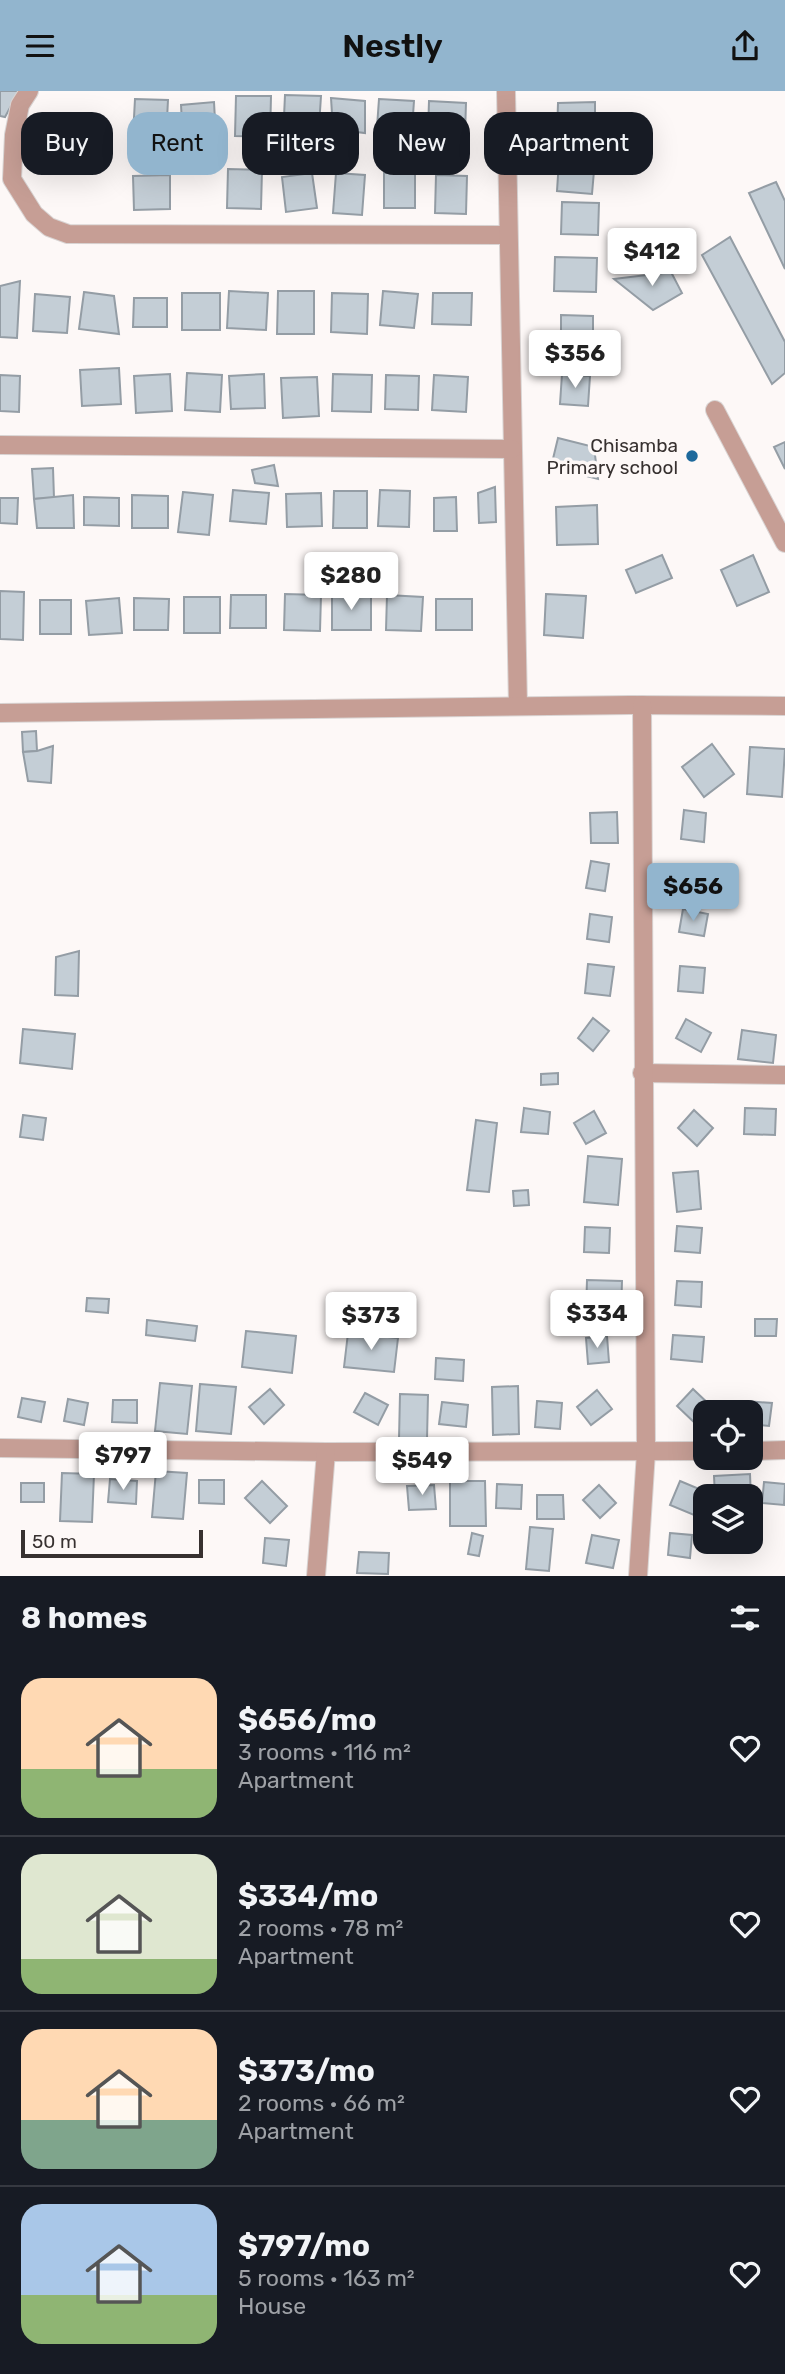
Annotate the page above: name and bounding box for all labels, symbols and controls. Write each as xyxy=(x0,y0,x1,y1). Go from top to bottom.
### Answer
icon: menu xyxy=(21,27,59,65)
text: Nestly xyxy=(342,27,443,65)
icon: share xyxy=(726,27,764,65)
chip: Buy xyxy=(21,112,113,175)
chip: Rent xyxy=(127,112,228,175)
chip: Filters xyxy=(242,112,359,175)
chip: New xyxy=(373,112,470,175)
chip: Apartment xyxy=(484,112,653,175)
pin: $412 xyxy=(611,229,693,288)
text: $412 xyxy=(624,237,680,265)
pin: $356 xyxy=(534,331,616,390)
text: $356 xyxy=(545,339,605,367)
place label: Chisamba Primary school xyxy=(547,434,678,479)
marker: Chisamba Primary school xyxy=(684,448,700,464)
pin: $280 xyxy=(310,553,392,612)
text: $280 xyxy=(320,561,382,589)
pin: $656 xyxy=(652,863,734,923)
text: $656 xyxy=(663,872,723,900)
pin: $334 xyxy=(556,1291,638,1350)
pin: $373 xyxy=(330,1293,412,1352)
text: $334 xyxy=(566,1299,628,1327)
text: $373 xyxy=(342,1301,400,1329)
map controls xyxy=(693,1400,763,1554)
button: locate xyxy=(693,1400,763,1470)
pin: $797 xyxy=(82,1433,164,1492)
pin: $549 xyxy=(381,1437,463,1497)
text: $797 xyxy=(95,1441,151,1469)
text: $549 xyxy=(392,1446,452,1474)
button: layers xyxy=(693,1484,763,1554)
scale bar xyxy=(21,1527,203,1559)
text: 50 m xyxy=(32,1530,77,1553)
icon: filters xyxy=(726,1599,764,1637)
text: 8 homes xyxy=(21,1600,147,1636)
text: $656/mo xyxy=(238,1702,377,1738)
icon: home xyxy=(77,1706,161,1790)
icon: heart xyxy=(726,1729,764,1767)
text: 3 rooms · 116 m² xyxy=(238,1738,411,1766)
text: Apartment xyxy=(238,1766,354,1794)
text: $334/mo xyxy=(238,1878,378,1914)
icon: home xyxy=(77,1882,161,1966)
icon: heart xyxy=(726,1905,764,1943)
text: 2 rooms · 78 m² xyxy=(238,1914,403,1942)
text: Apartment xyxy=(238,1942,354,1970)
text: $373/mo xyxy=(238,2053,375,2089)
icon: home xyxy=(77,2057,161,2141)
icon: heart xyxy=(726,2080,764,2118)
text: 2 rooms · 66 m² xyxy=(238,2089,405,2117)
text: Apartment xyxy=(238,2117,354,2145)
text: $797/mo xyxy=(238,2228,370,2264)
icon: home xyxy=(77,2232,161,2316)
icon: heart xyxy=(726,2255,764,2293)
text: 5 rooms · 163 m² xyxy=(238,2264,415,2292)
text: House xyxy=(238,2292,306,2320)

